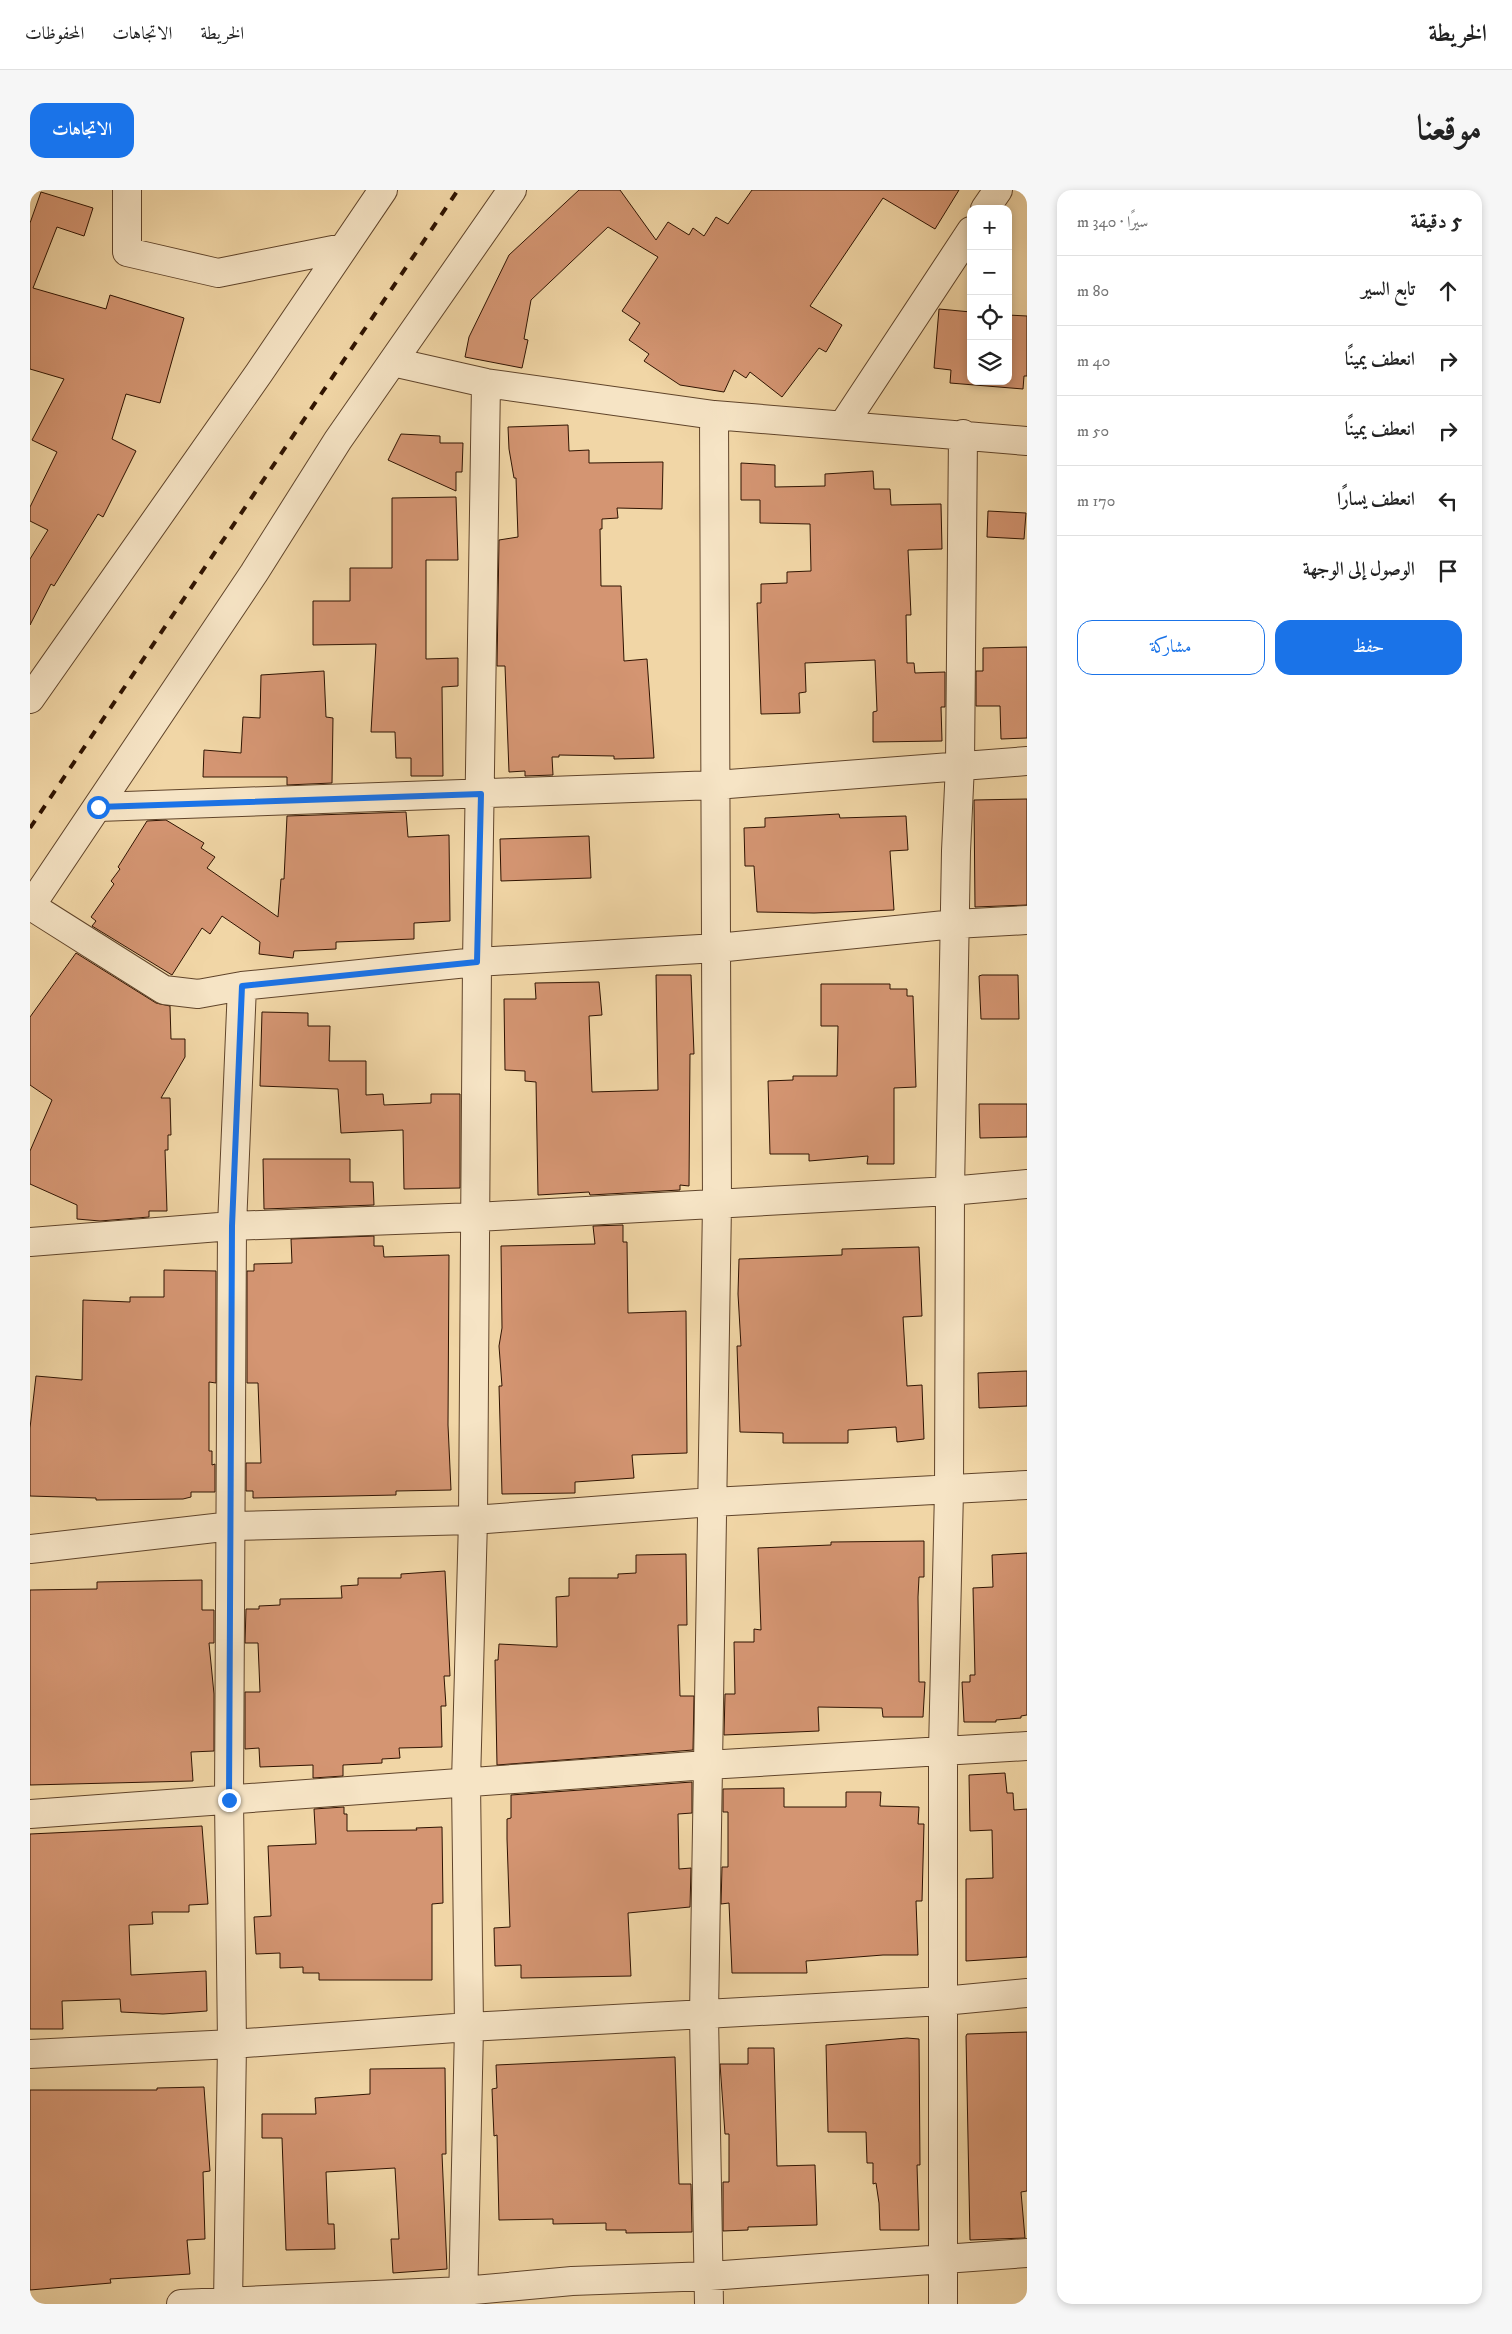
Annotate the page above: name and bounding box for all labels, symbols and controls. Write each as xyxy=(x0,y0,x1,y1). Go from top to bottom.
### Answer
text: الخريطة xyxy=(1429,19,1487,49)
text: المحفوظات xyxy=(25,23,84,45)
text: الاتجاهات xyxy=(112,23,172,45)
text: الخريطة xyxy=(200,23,244,45)
button: الاتجاهات xyxy=(30,103,134,158)
text: موقعنا xyxy=(1417,107,1482,151)
map controls xyxy=(967,205,1012,385)
button: + xyxy=(967,205,1012,250)
text: 5 دقيقة xyxy=(1410,209,1462,235)
text: سيرًا · 340 m xyxy=(1077,212,1148,232)
button: − xyxy=(967,250,1012,295)
icon: ahead xyxy=(1434,277,1462,305)
text: تابع السير xyxy=(1361,278,1415,301)
text: 80 m xyxy=(1077,281,1109,301)
button: locate xyxy=(967,295,1012,340)
button: layers xyxy=(967,340,1012,385)
icon: right xyxy=(1434,347,1462,375)
text: انعطف يمينًا xyxy=(1345,348,1415,371)
text: 40 m xyxy=(1077,351,1110,371)
icon: right xyxy=(1434,417,1462,445)
text: انعطف يمينًا xyxy=(1345,418,1415,441)
text: 50 m xyxy=(1077,421,1109,441)
icon: left xyxy=(1434,487,1462,515)
text: انعطف يسارًا xyxy=(1337,488,1415,511)
text: 170 m xyxy=(1077,491,1115,511)
icon: arrive xyxy=(1434,557,1462,585)
text: الوصول إلى الوجهة xyxy=(1303,558,1415,581)
button: مشاركة xyxy=(1077,620,1265,675)
button: حفظ xyxy=(1275,620,1462,675)
route start xyxy=(87,796,110,819)
route end xyxy=(218,1789,241,1812)

